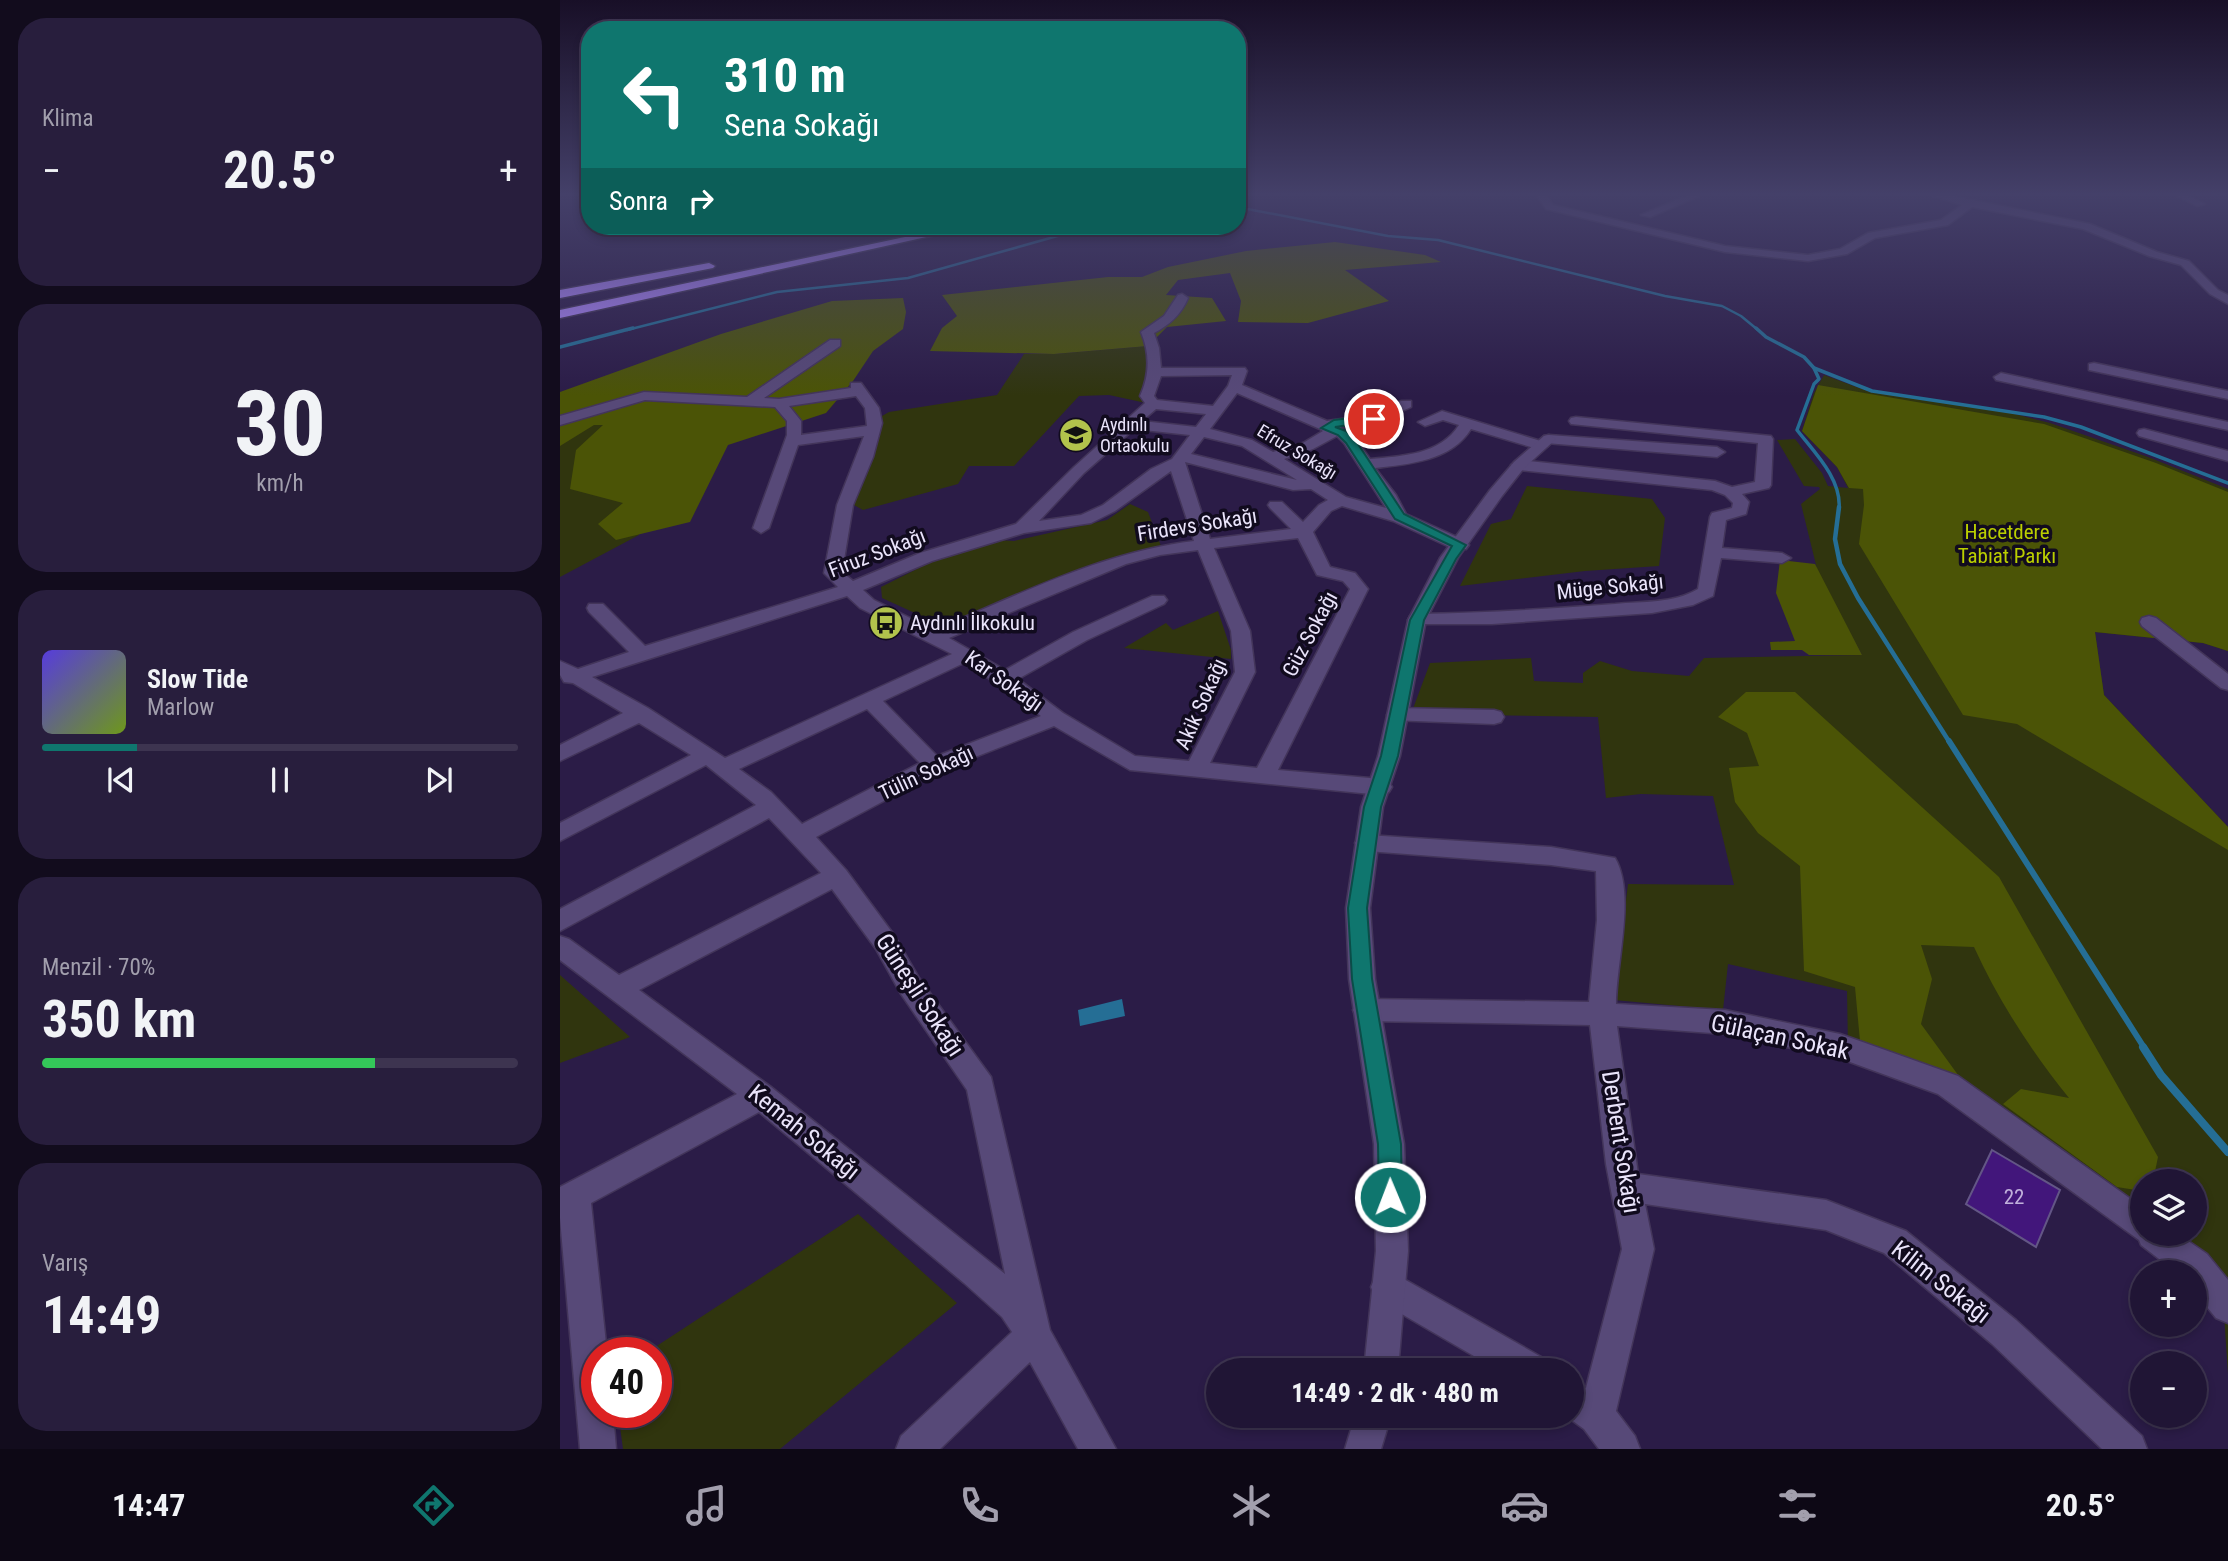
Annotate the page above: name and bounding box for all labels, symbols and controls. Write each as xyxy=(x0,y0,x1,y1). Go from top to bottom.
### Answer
text: 310 m xyxy=(724,47,846,104)
icon: left xyxy=(609,49,700,140)
text: Klima xyxy=(42,105,93,132)
text: Sena Sokağı xyxy=(724,106,879,144)
text: 20.5° xyxy=(223,140,337,201)
text: − xyxy=(42,149,61,193)
text: + xyxy=(499,149,518,193)
icon: right xyxy=(682,182,720,220)
text: Sonra xyxy=(609,186,668,216)
text: 30 xyxy=(234,371,326,477)
pin xyxy=(1344,389,1404,449)
icon: arrive xyxy=(1355,400,1393,438)
place label: Aydınlı Ortaokulu xyxy=(1100,414,1169,456)
school or university icon: Aydınlı Ortaokulu xyxy=(1057,416,1095,454)
street label: Efruz Sokağı xyxy=(1254,420,1341,483)
text: km/h xyxy=(256,470,304,497)
street label: Firdevs Sokağı xyxy=(1135,504,1259,546)
park label: Hacetdere Tabiat Parkı xyxy=(1958,520,2056,568)
street label: Firuz Sokağı xyxy=(825,524,929,582)
street label: Müge Sokağı xyxy=(1555,569,1665,605)
street label: Güz Sokağı xyxy=(1278,587,1342,681)
bus stop icon: Aydınlı İlkokulu xyxy=(867,604,905,642)
place label: Aydınlı İlkokulu xyxy=(910,611,1035,635)
street label: Kar Sokağı xyxy=(961,646,1047,716)
street label: Akik Sokağı xyxy=(1170,655,1232,753)
text: Slow Tide xyxy=(147,664,248,694)
text: Marlow xyxy=(147,694,214,721)
street label: Tülin Sokağı xyxy=(875,741,977,805)
icon: previous xyxy=(102,761,140,799)
icon: pause xyxy=(261,761,299,799)
icon: next xyxy=(420,761,458,799)
street label: Güneşli Sokağı xyxy=(870,928,970,1062)
text: Menzil · 70% xyxy=(42,954,155,981)
text: 350 km xyxy=(42,989,196,1050)
street label: Gülaçan Sokak xyxy=(1709,1009,1852,1065)
street label: Derbent Sokağı xyxy=(1596,1069,1646,1215)
street label: Kemah Sokağı xyxy=(743,1079,865,1185)
position arrow xyxy=(1353,1160,1427,1234)
map controls xyxy=(2130,1169,2207,1428)
button: layers xyxy=(2130,1169,2207,1246)
house number: 22 xyxy=(2004,1185,2024,1209)
street label: Kilim Sokağı xyxy=(1886,1235,1996,1329)
text: Varış xyxy=(42,1250,88,1277)
button: + xyxy=(2130,1260,2207,1337)
text: 14:49 xyxy=(42,1285,161,1346)
speed limit sign: 40 xyxy=(581,1337,672,1428)
button: − xyxy=(2130,1351,2207,1428)
text: 14:49 · 2 dk · 480 m xyxy=(1291,1378,1499,1408)
icon: directions xyxy=(409,1481,458,1530)
icon: music xyxy=(682,1481,731,1530)
icon: phone xyxy=(955,1481,1004,1530)
icon: climate xyxy=(1227,1481,1276,1530)
icon: car xyxy=(1500,1481,1549,1530)
icon: filters xyxy=(1773,1481,1822,1530)
text: 14:47 xyxy=(112,1486,185,1524)
text: 20.5° xyxy=(2046,1486,2116,1524)

